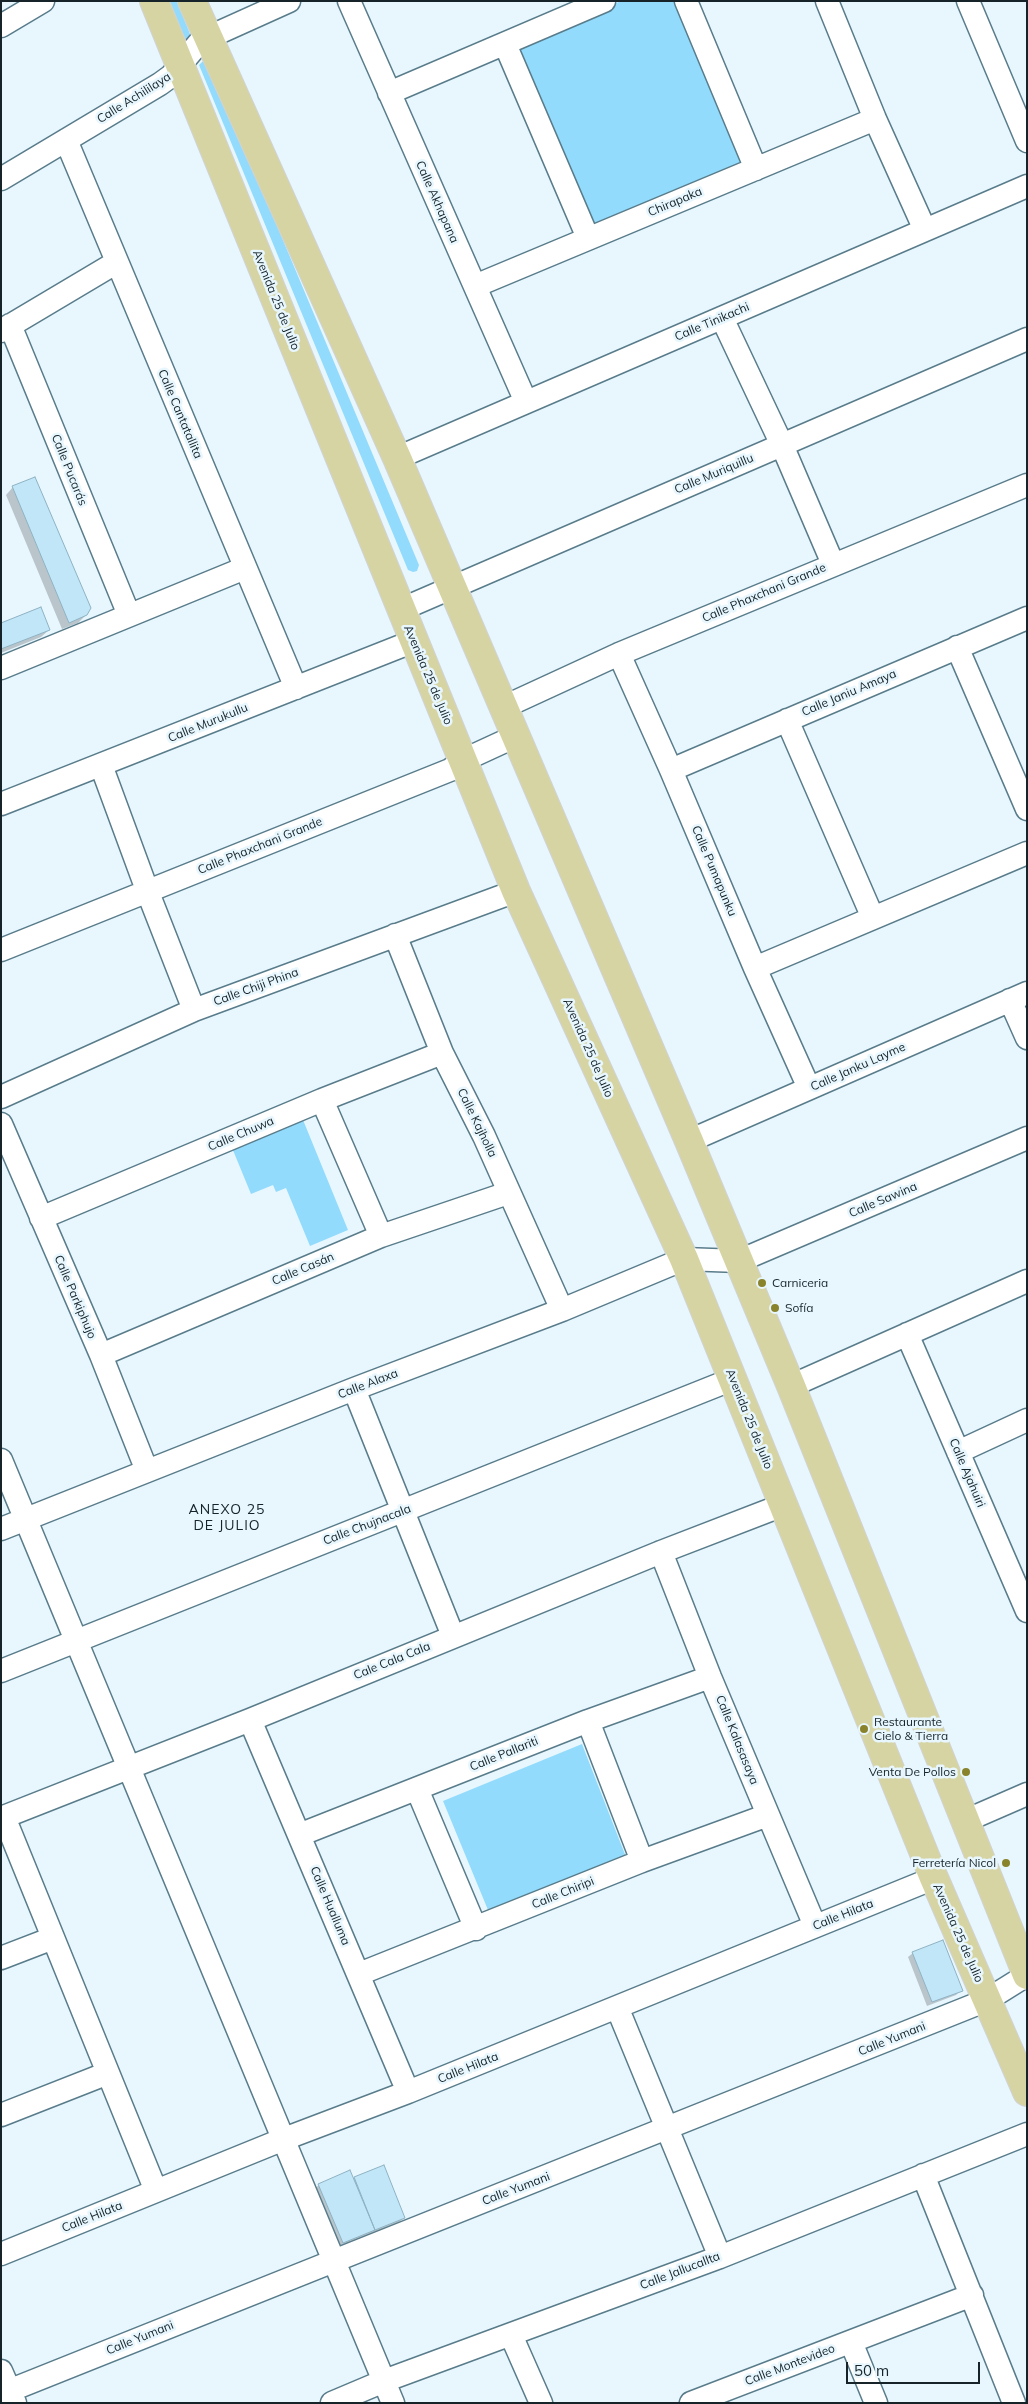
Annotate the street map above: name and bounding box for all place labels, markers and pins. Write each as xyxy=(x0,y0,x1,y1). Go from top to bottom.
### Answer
place label: Carniceria xyxy=(772,1276,828,1290)
marker: Carniceria xyxy=(756,1277,768,1289)
place label: Sofía xyxy=(785,1301,813,1315)
marker: Sofía xyxy=(769,1302,781,1314)
place label: Restaurante Cielo & Tierra xyxy=(874,1715,948,1743)
marker: Restaurante Cielo & Tierra xyxy=(858,1723,870,1735)
place label: Venta De Pollos xyxy=(869,1765,956,1779)
marker: Venta De Pollos xyxy=(960,1766,972,1778)
place label: Ferretería Nicol xyxy=(912,1856,996,1870)
marker: Ferretería Nicol xyxy=(1000,1857,1012,1869)

